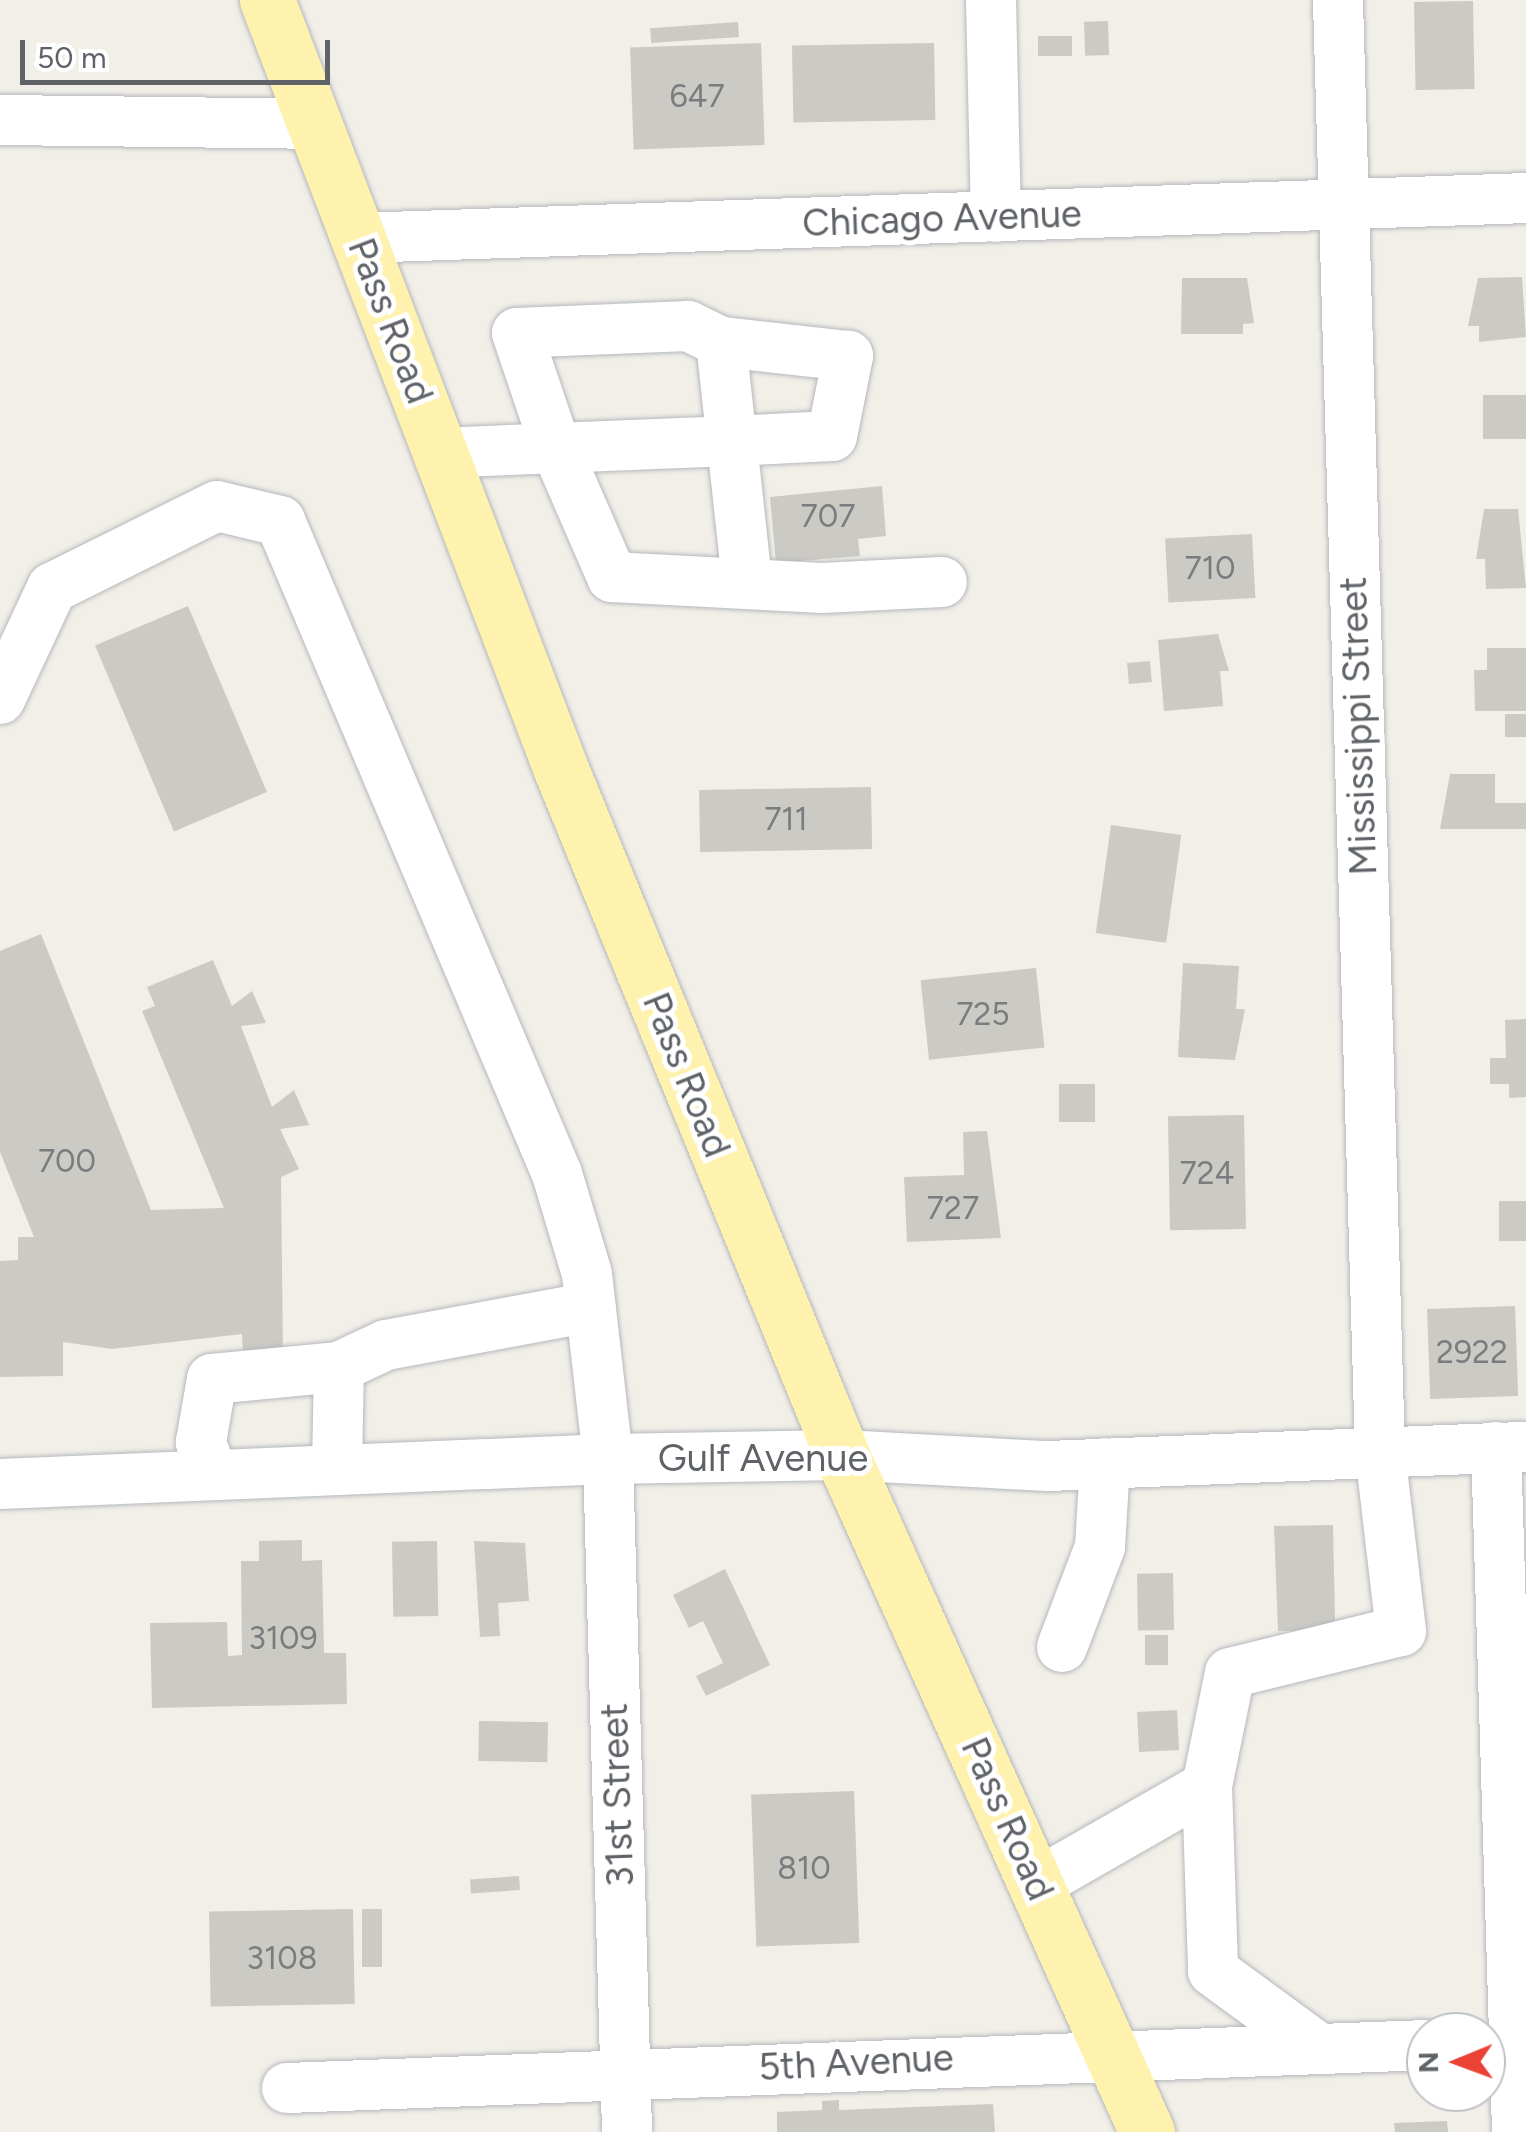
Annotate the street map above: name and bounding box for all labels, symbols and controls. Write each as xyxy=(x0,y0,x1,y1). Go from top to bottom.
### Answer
scale bar xyxy=(25,20,335,82)
text: 50 m xyxy=(37,39,106,76)
house number: 647 xyxy=(669,77,725,115)
street label: Chicago Avenue xyxy=(801,191,1083,247)
street label: Pass Road xyxy=(338,232,442,410)
house number: 707 xyxy=(801,497,855,535)
house number: 710 xyxy=(1185,549,1235,587)
street label: Mississippi Street xyxy=(1331,576,1387,876)
house number: 711 xyxy=(764,800,808,838)
street label: Pass Road xyxy=(632,986,740,1164)
house number: 725 xyxy=(956,995,1010,1033)
house number: 700 xyxy=(38,1142,96,1180)
house number: 724 xyxy=(1180,1154,1234,1192)
house number: 727 xyxy=(927,1189,979,1227)
house number: 2922 xyxy=(1436,1333,1508,1371)
street label: Gulf Avenue xyxy=(658,1436,868,1482)
house number: 3109 xyxy=(248,1619,318,1657)
street label: 31st Street xyxy=(592,1702,644,1888)
street label: Pass Road xyxy=(951,1731,1063,1907)
house number: 810 xyxy=(777,1849,831,1887)
house number: 3108 xyxy=(247,1939,317,1977)
north arrow xyxy=(1406,2012,1506,2112)
street label: 5th Avenue xyxy=(757,2035,955,2091)
text: N xyxy=(1411,2051,1445,2074)

